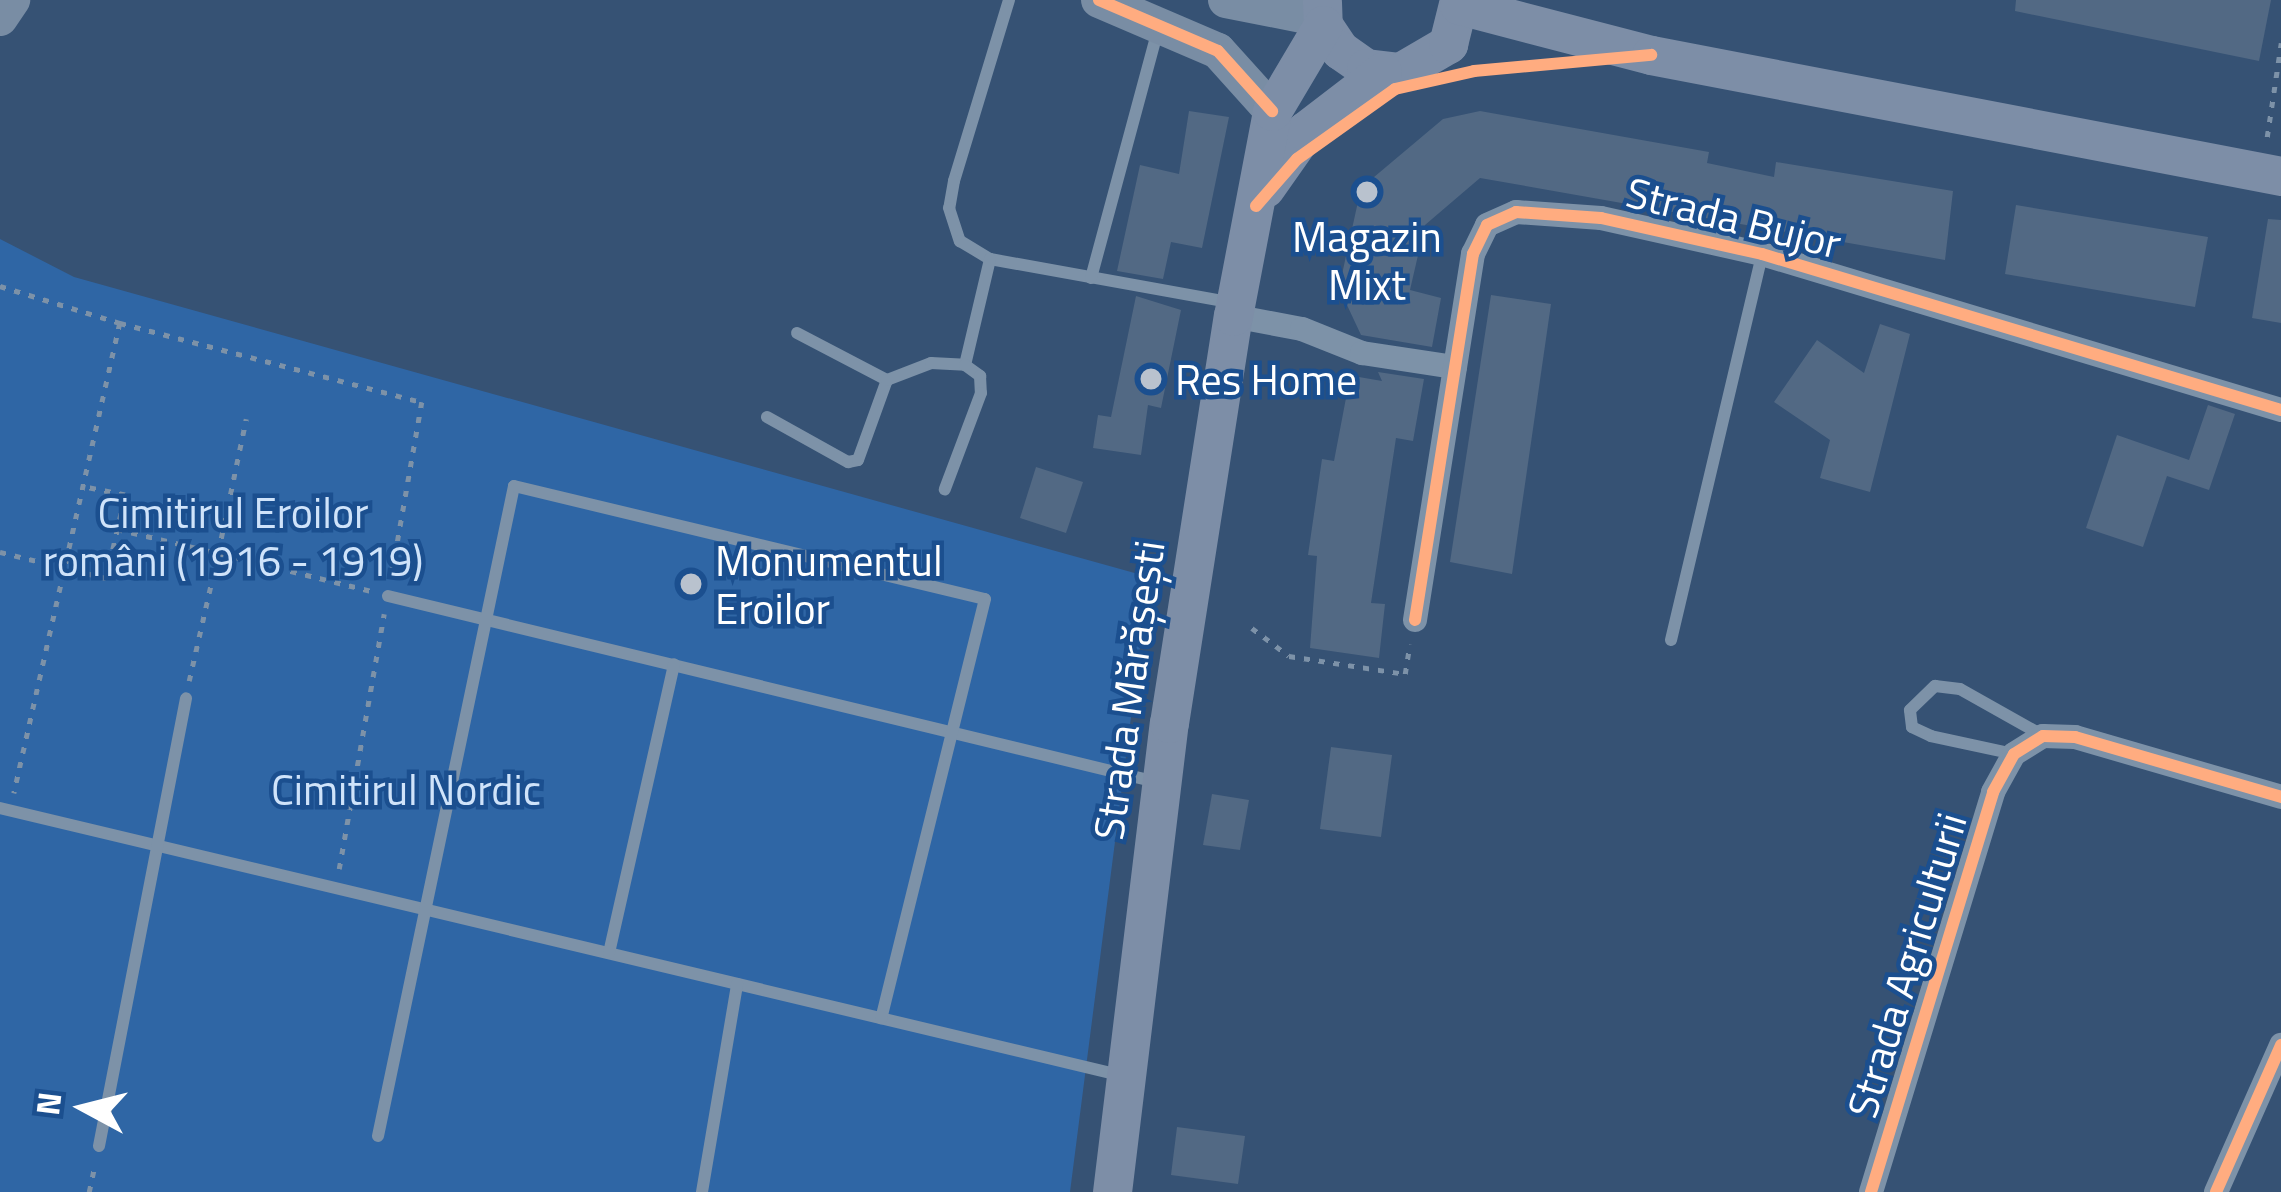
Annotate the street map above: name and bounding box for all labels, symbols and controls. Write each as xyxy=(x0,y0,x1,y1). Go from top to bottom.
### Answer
street label: Strada Bujor xyxy=(1622,166,1846,268)
marker: Magazin Mixt xyxy=(1354,179,1380,205)
place label: Magazin Mixt xyxy=(1292,211,1442,310)
place label: Res Home xyxy=(1175,354,1357,404)
marker: Res Home xyxy=(1138,366,1164,392)
park label: Cimitirul Eroilor români (1916 - 1919) xyxy=(43,487,423,586)
place label: Monumentul Eroilor xyxy=(715,535,943,634)
street label: Strada Mărășești xyxy=(1082,537,1174,843)
marker: Monumentul Eroilor xyxy=(678,571,704,597)
park label: Cimitirul Nordic xyxy=(271,764,541,814)
street label: Strada Agriculturii xyxy=(1836,807,1976,1123)
north arrow xyxy=(24,1048,144,1168)
text: N xyxy=(22,1089,74,1118)

